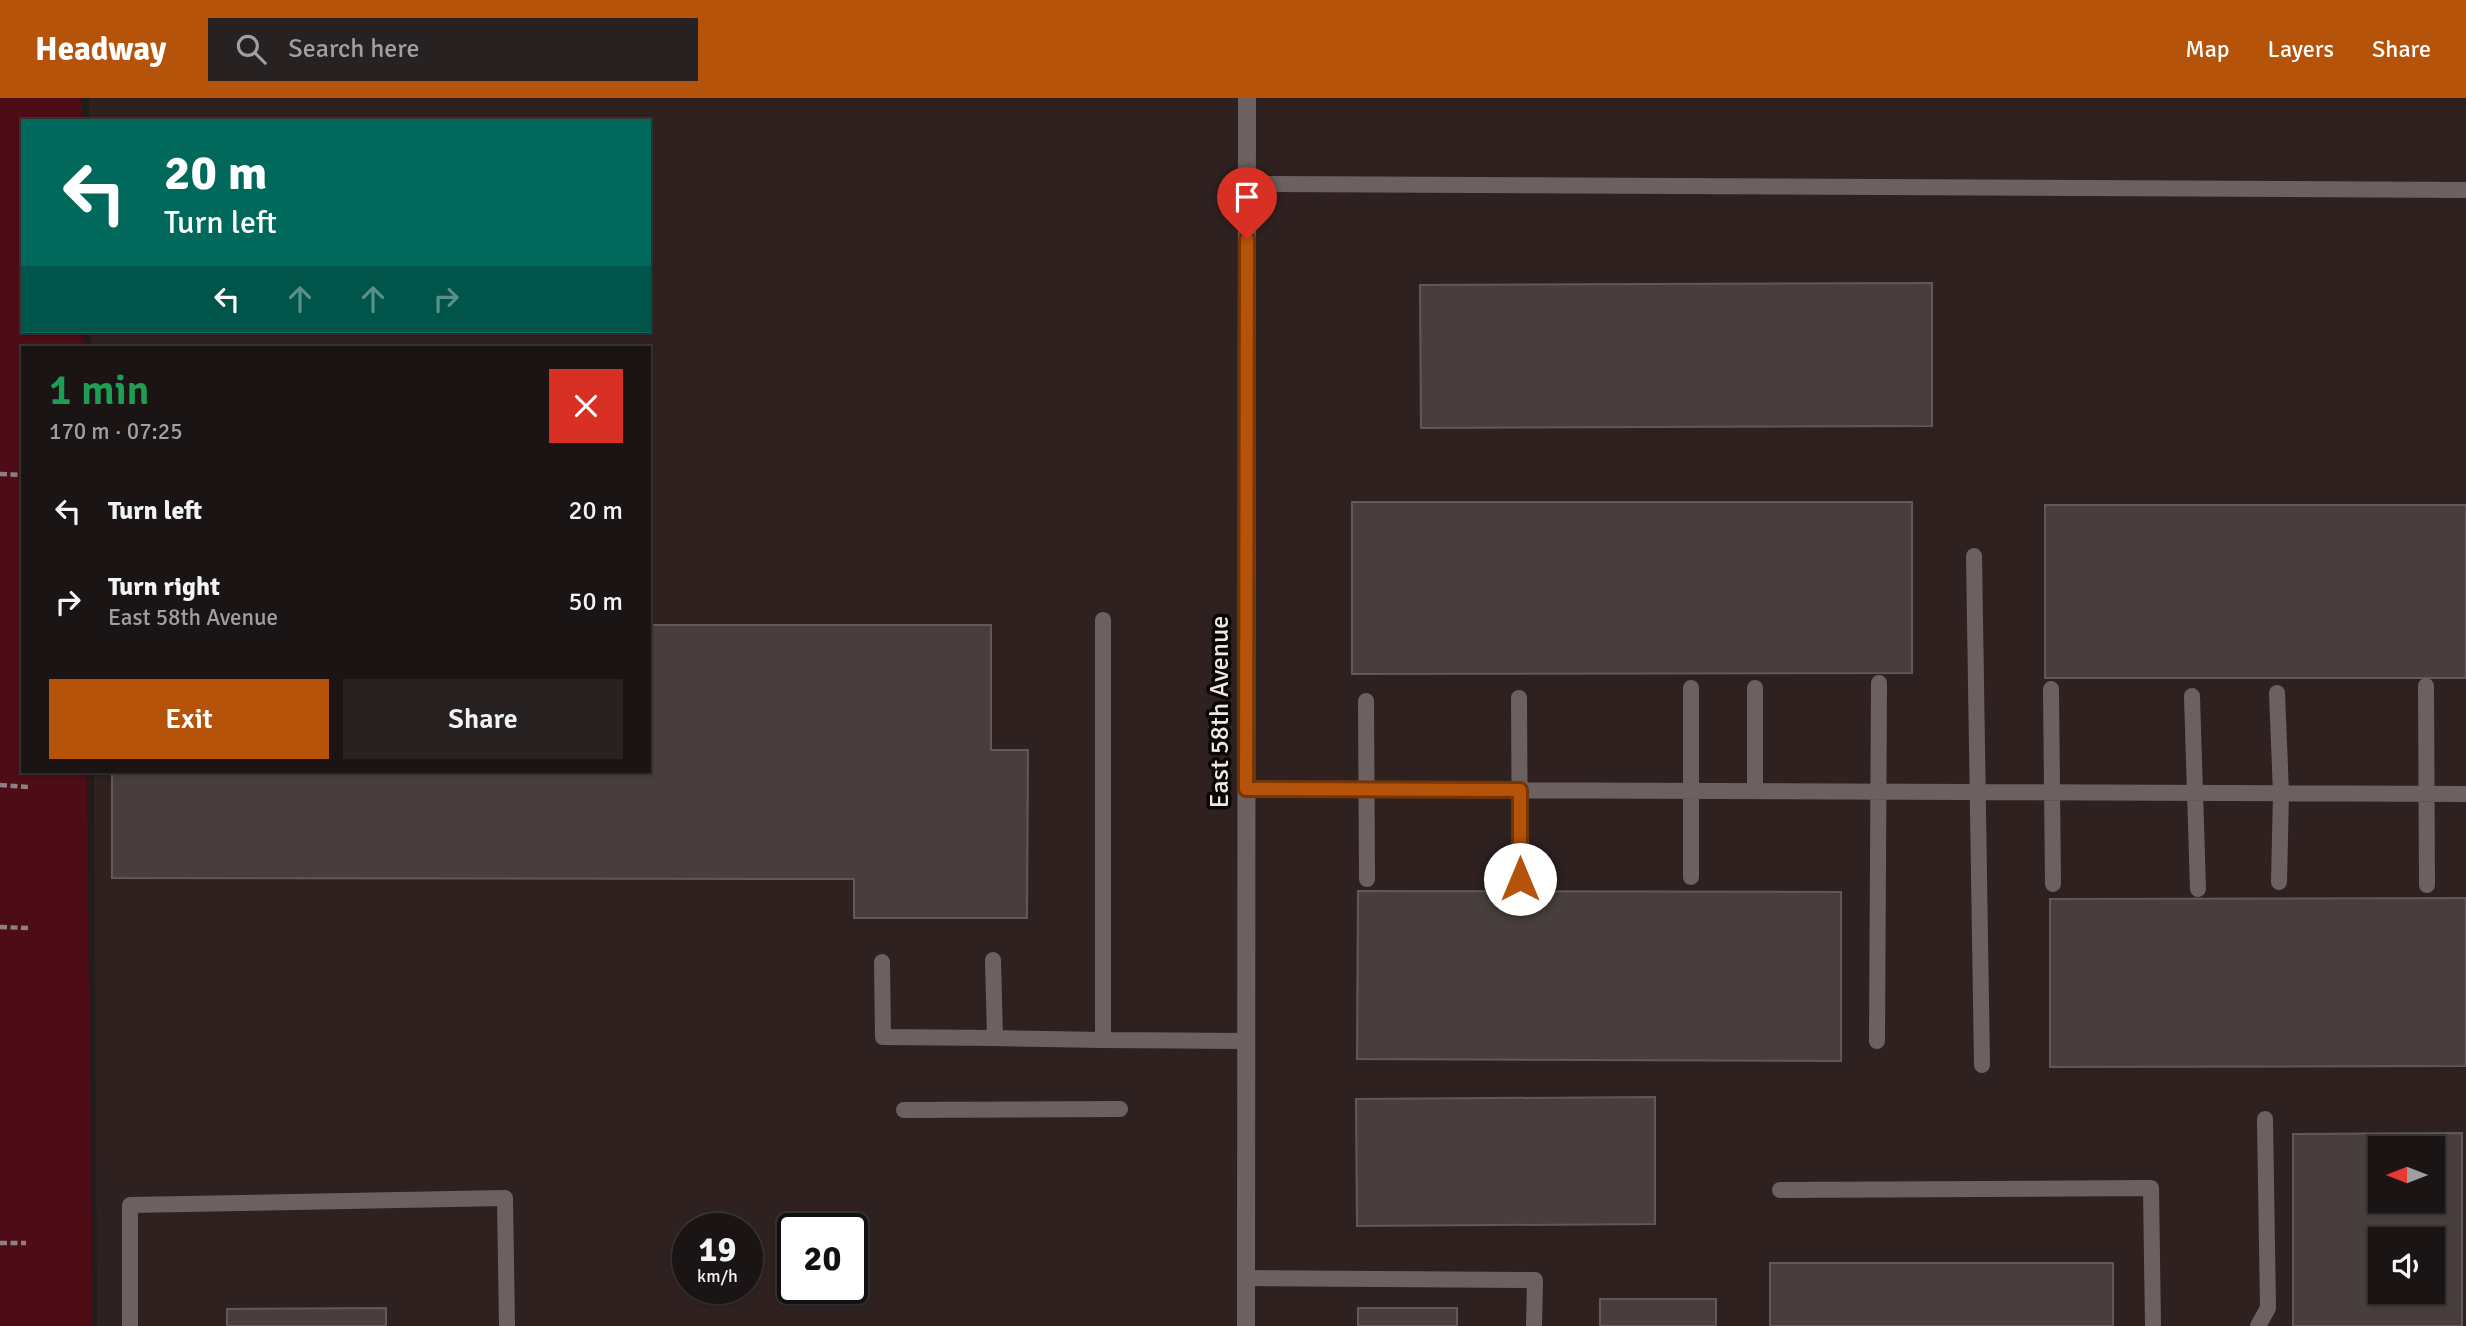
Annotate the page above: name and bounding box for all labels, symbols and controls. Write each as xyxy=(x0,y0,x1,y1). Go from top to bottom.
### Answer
search box xyxy=(208,18,698,81)
text: Headway xyxy=(35,29,166,70)
icon: search xyxy=(232,30,270,68)
text: Search here xyxy=(288,33,419,65)
text: Map xyxy=(2185,34,2230,64)
text: Layers xyxy=(2268,34,2334,64)
text: Share xyxy=(2372,34,2431,64)
text: 20 m xyxy=(164,143,267,203)
icon: left xyxy=(49,147,140,238)
pin xyxy=(1217,167,1277,239)
icon: arrive xyxy=(1228,178,1266,216)
text: Turn left xyxy=(164,203,277,242)
icon: left xyxy=(208,280,246,318)
icon: ahead xyxy=(281,280,319,318)
icon: ahead xyxy=(354,280,392,318)
icon: right xyxy=(427,280,465,318)
text: 1 min xyxy=(49,365,150,416)
button: close xyxy=(549,369,623,443)
text: 170 m · 07:25 xyxy=(49,417,183,446)
icon: left xyxy=(49,492,87,530)
text: Turn left xyxy=(108,495,202,527)
text: 20 m xyxy=(568,495,623,527)
text: Turn right xyxy=(108,571,220,603)
icon: right xyxy=(49,583,87,621)
text: 50 m xyxy=(568,586,623,618)
text: East 58th Avenue xyxy=(108,603,278,632)
street label: East 58th Avenue xyxy=(1204,616,1236,808)
button: Exit xyxy=(49,679,329,759)
button: Share xyxy=(343,679,623,759)
position arrow xyxy=(1483,842,1557,916)
north arrow xyxy=(2368,1136,2445,1213)
map controls xyxy=(2368,1136,2445,1304)
speed limit sign: 20 xyxy=(777,1213,868,1304)
button: sound xyxy=(2368,1227,2445,1304)
text: 19 xyxy=(699,1228,736,1271)
text: km/h xyxy=(697,1265,738,1287)

